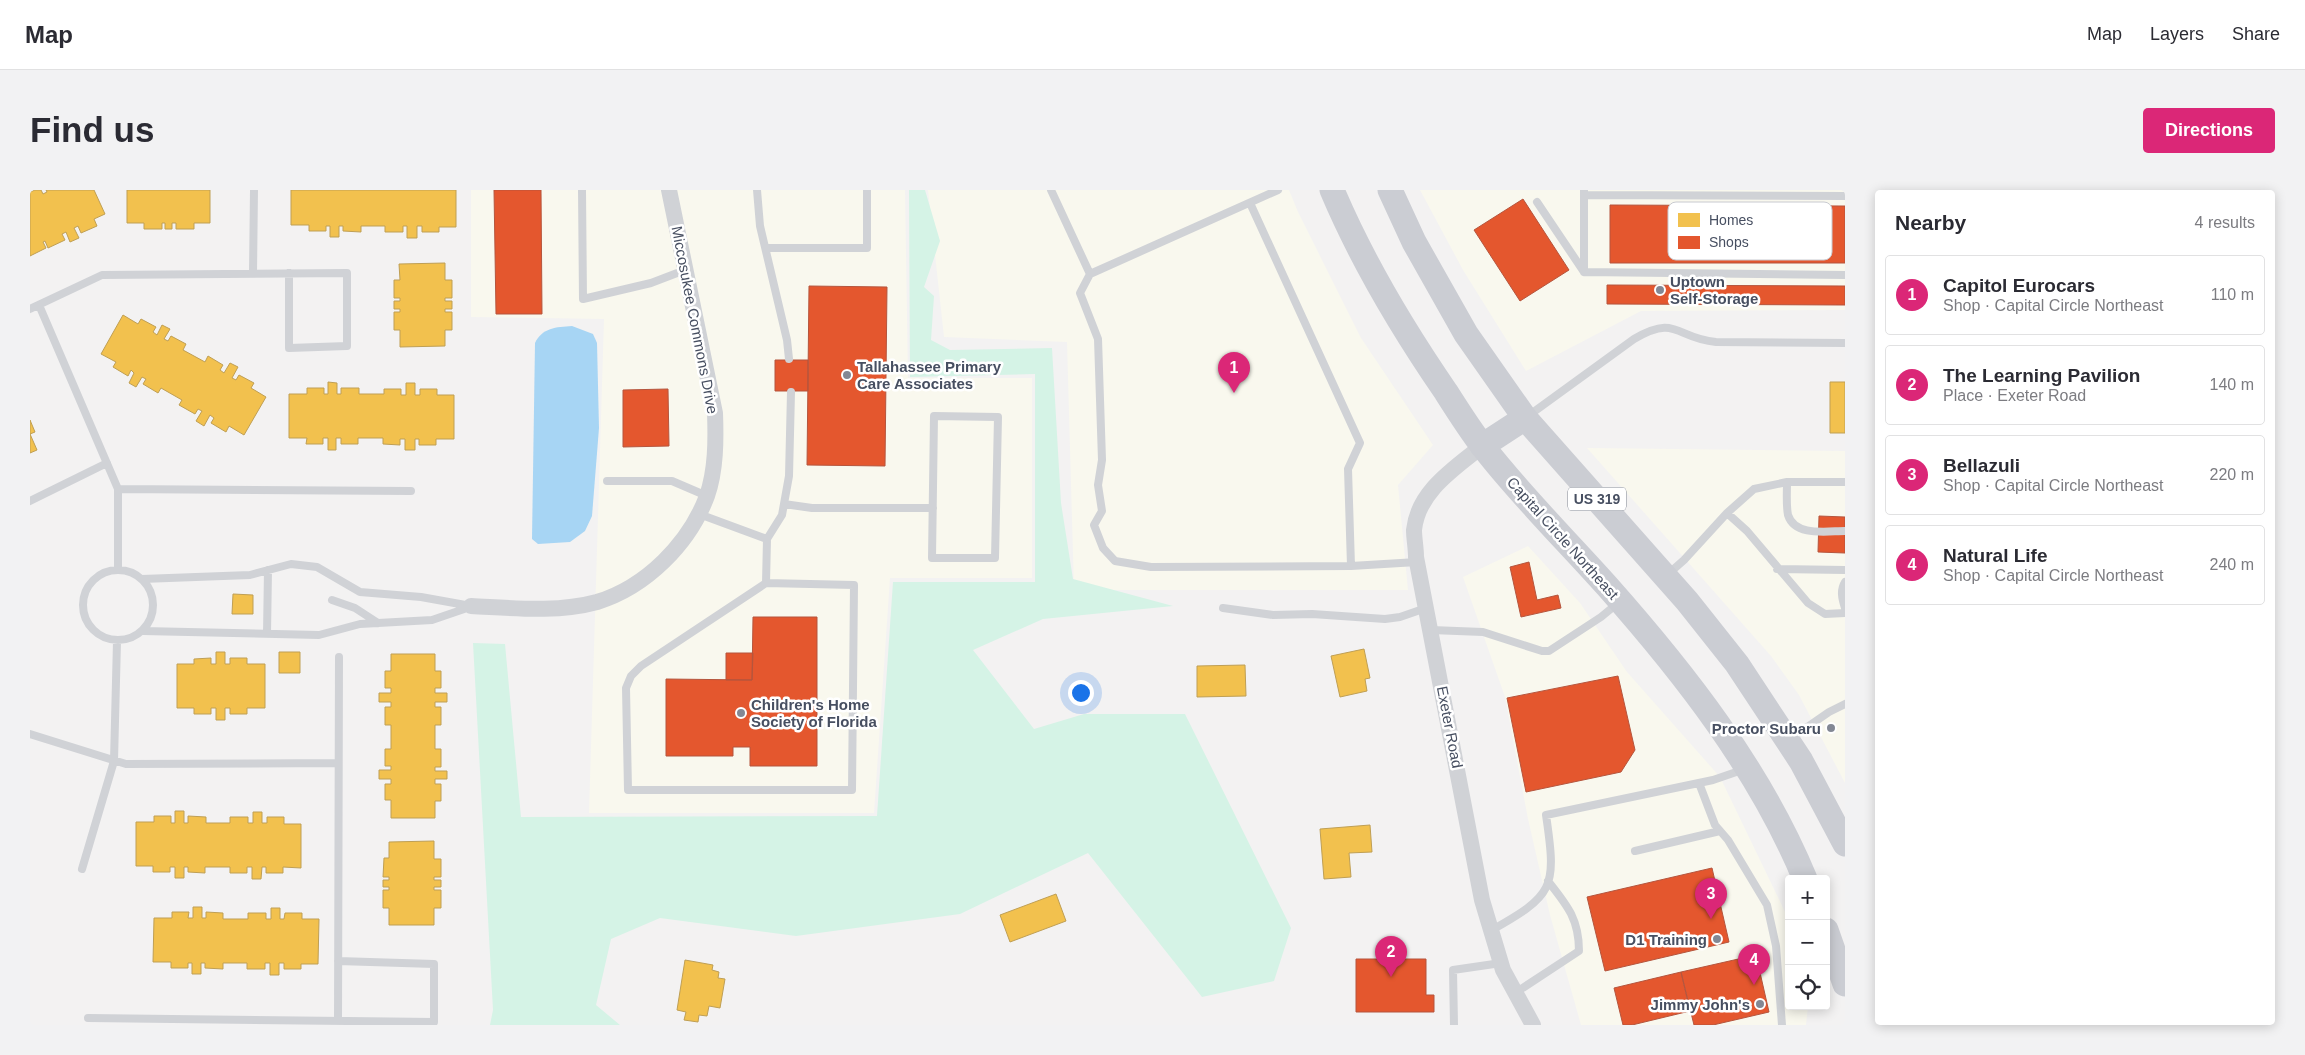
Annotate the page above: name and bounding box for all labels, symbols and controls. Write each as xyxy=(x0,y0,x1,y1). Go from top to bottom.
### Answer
text: Map xyxy=(25,21,73,48)
text: Map xyxy=(2087,24,2122,44)
text: Layers xyxy=(2150,24,2204,44)
text: Share xyxy=(2232,24,2280,44)
button: Directions xyxy=(2143,108,2275,153)
text: Find us xyxy=(30,110,154,149)
legend xyxy=(1668,202,1832,260)
text: Nearby xyxy=(1895,211,1966,234)
text: Homes xyxy=(1709,212,1753,228)
text: 4 results xyxy=(2195,214,2255,231)
street label: Miccosukee Commons Drive xyxy=(668,225,722,415)
text: Shops xyxy=(1709,234,1749,250)
place label: Uptown Self-Storage xyxy=(1670,273,1758,307)
text: Capitol Eurocars xyxy=(1943,275,2095,296)
marker: Uptown Self-Storage xyxy=(1654,284,1666,296)
text: 1 xyxy=(1908,286,1916,303)
text: 110 m xyxy=(2211,286,2254,303)
text: Shop · Capital Circle Northeast xyxy=(1943,297,2164,314)
pin: 1 xyxy=(1218,352,1250,393)
place label: Tallahassee Primary Care Associates xyxy=(857,358,1002,392)
text: The Learning Pavilion xyxy=(1943,365,2140,386)
marker: Tallahassee Primary Care Associates xyxy=(841,369,853,381)
text: 2 xyxy=(1908,376,1916,393)
text: 140 m xyxy=(2210,376,2254,393)
text: Place · Exeter Road xyxy=(1943,387,2086,404)
text: Bellazuli xyxy=(1943,455,2020,476)
text: 3 xyxy=(1908,466,1916,483)
text: 220 m xyxy=(2210,466,2254,483)
street label: Capital Circle Northeast xyxy=(1504,473,1623,603)
text: Shop · Capital Circle Northeast xyxy=(1943,477,2164,494)
road number: US 319 xyxy=(1568,488,1626,510)
text: Natural Life xyxy=(1943,545,2048,566)
text: 4 xyxy=(1908,556,1916,573)
text: 240 m xyxy=(2210,556,2254,573)
text: Shop · Capital Circle Northeast xyxy=(1943,567,2164,584)
your location xyxy=(1068,680,1094,706)
street label: Exeter Road xyxy=(1434,684,1466,770)
place label: Children's Home Society of Florida xyxy=(751,696,878,730)
marker: Children's Home Society of Florida xyxy=(735,707,747,719)
place label: Proctor Subaru xyxy=(1712,720,1821,737)
marker: Proctor Subaru xyxy=(1825,722,1837,734)
map controls xyxy=(1785,875,1830,1010)
button: + xyxy=(1785,875,1830,920)
pin: 3 xyxy=(1695,878,1727,919)
button: − xyxy=(1785,920,1830,965)
place label: D1 Training xyxy=(1625,931,1707,948)
marker: D1 Training xyxy=(1711,933,1723,945)
pin: 2 xyxy=(1375,936,1407,977)
pin: 4 xyxy=(1738,944,1770,985)
button: locate xyxy=(1785,965,1830,1010)
place label: Jimmy John's xyxy=(1651,996,1750,1013)
marker: Jimmy John's xyxy=(1754,998,1766,1010)

